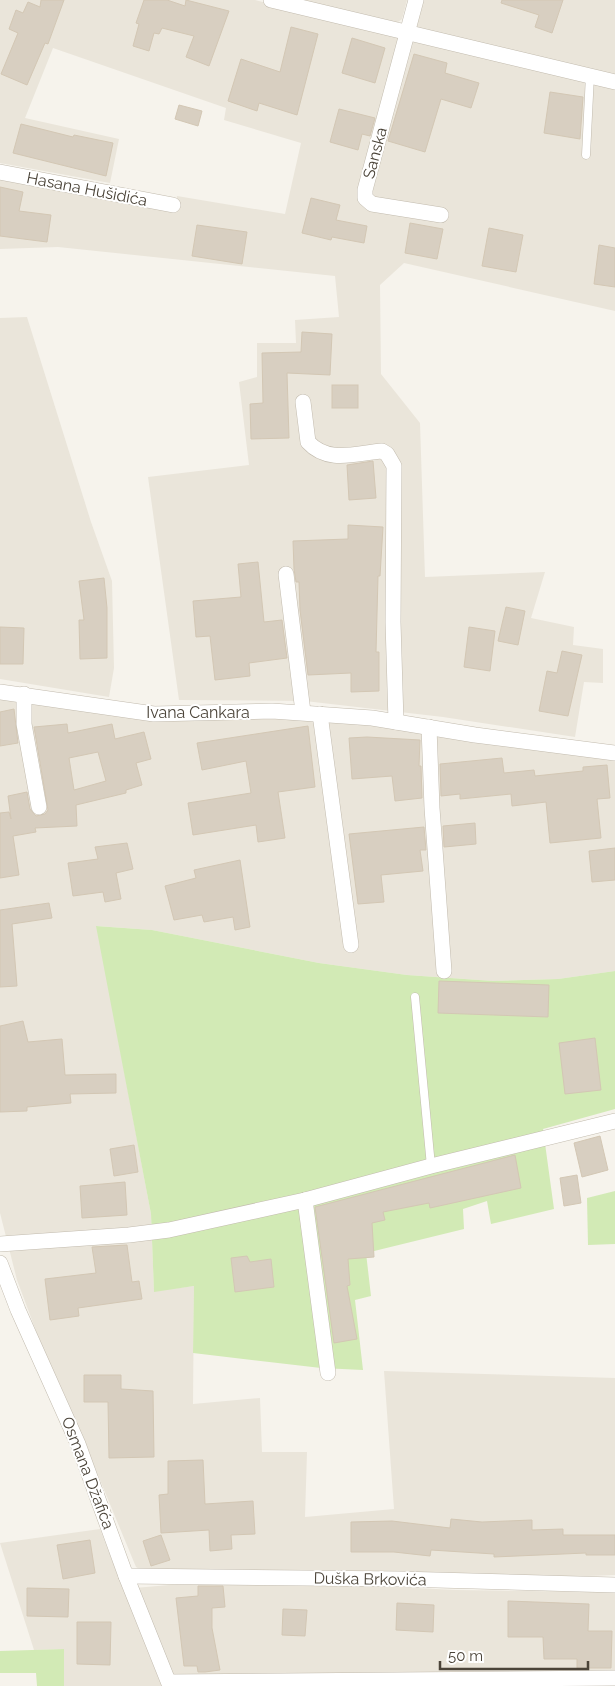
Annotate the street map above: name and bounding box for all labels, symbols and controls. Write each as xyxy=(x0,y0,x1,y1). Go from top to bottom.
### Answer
street label: Sanska xyxy=(359,125,391,181)
street label: Hasana Hušidića xyxy=(25,168,149,210)
street label: Ivana Cankara xyxy=(146,703,250,722)
street label: Osmana Džafića xyxy=(58,1414,118,1532)
street label: Duška Brkovića xyxy=(313,1569,427,1589)
scale bar xyxy=(440,1638,588,1670)
text: 50 m xyxy=(448,1647,483,1665)

